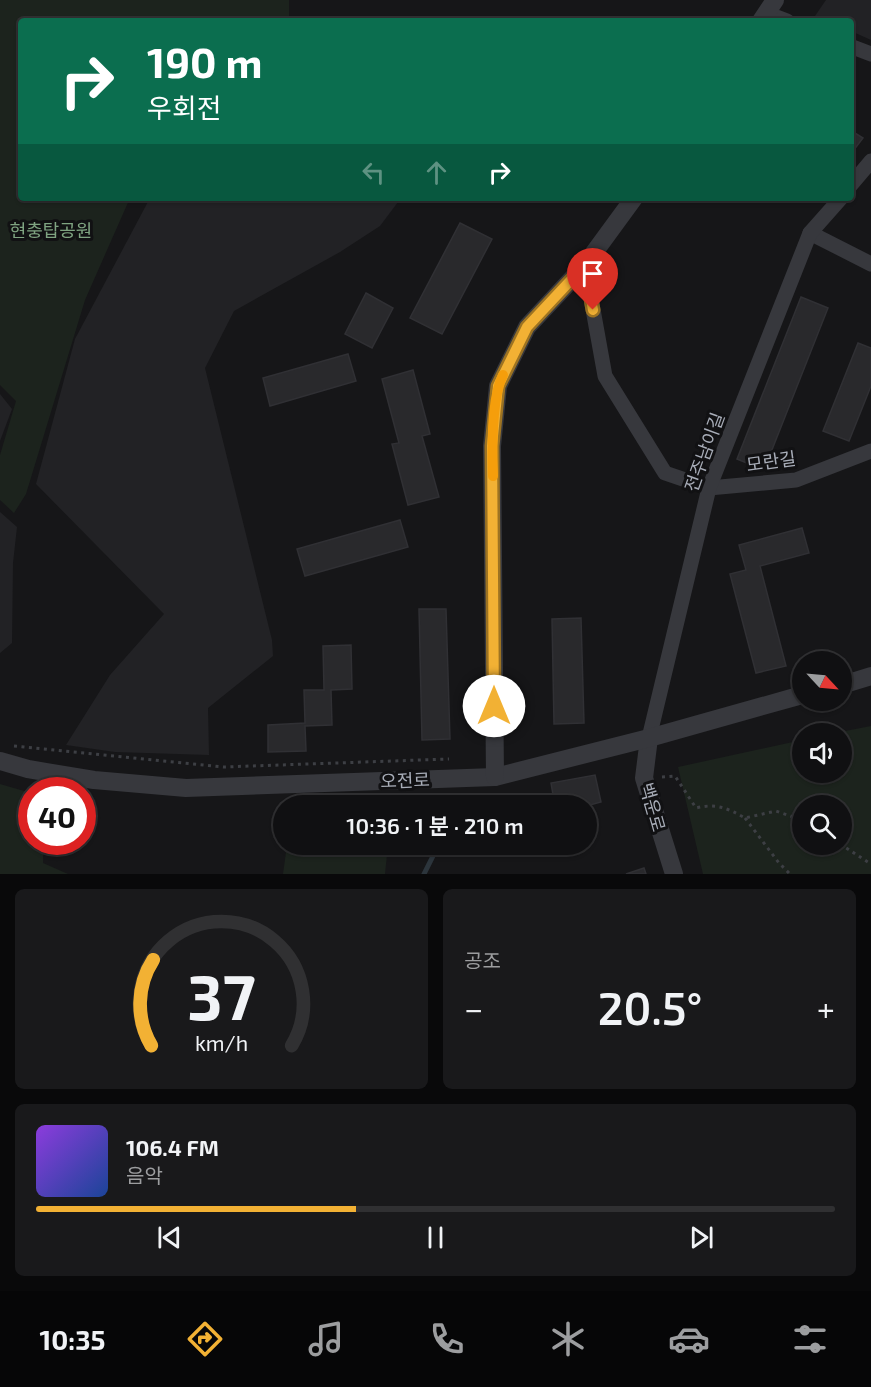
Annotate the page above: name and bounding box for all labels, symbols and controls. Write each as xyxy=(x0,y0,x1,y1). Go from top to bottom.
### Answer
text: 190 m xyxy=(147,36,263,86)
icon: right xyxy=(48,42,126,120)
text: 우회전 xyxy=(147,91,222,123)
icon: left xyxy=(357,156,390,189)
icon: ahead xyxy=(420,156,453,189)
icon: right xyxy=(483,156,516,189)
park label: 현충탑공원 xyxy=(10,219,92,241)
pin xyxy=(567,248,618,310)
icon: arrive xyxy=(576,257,609,290)
street label: 전주남이길 xyxy=(680,409,728,495)
street label: 모란길 xyxy=(745,447,797,475)
north arrow xyxy=(792,651,852,711)
map controls xyxy=(792,651,852,855)
position arrow xyxy=(462,674,526,738)
button: sound xyxy=(792,723,852,783)
street label: 오전로 xyxy=(380,768,430,792)
speed limit sign: 40 xyxy=(18,777,96,855)
street label: 백운로 xyxy=(636,780,670,834)
button: search xyxy=(792,795,852,855)
text: 10:36 · 1 분 · 210 m xyxy=(346,812,524,838)
text: 공조 xyxy=(464,948,501,972)
text: 37 xyxy=(187,958,256,1033)
text: 20.5° xyxy=(598,980,702,1034)
text: − xyxy=(464,988,483,1028)
text: + xyxy=(817,988,835,1028)
text: km/h xyxy=(195,1030,248,1055)
text: 106.4 FM xyxy=(126,1134,219,1160)
text: 음악 xyxy=(126,1163,163,1187)
icon: previous xyxy=(153,1221,186,1254)
icon: pause xyxy=(419,1221,452,1254)
icon: next xyxy=(685,1221,718,1254)
icon: directions xyxy=(184,1318,226,1360)
icon: music xyxy=(305,1318,347,1360)
icon: phone xyxy=(426,1318,468,1360)
icon: climate xyxy=(547,1318,589,1360)
icon: car xyxy=(668,1318,710,1360)
icon: filters xyxy=(789,1318,831,1360)
text: 10:35 xyxy=(40,1323,105,1355)

